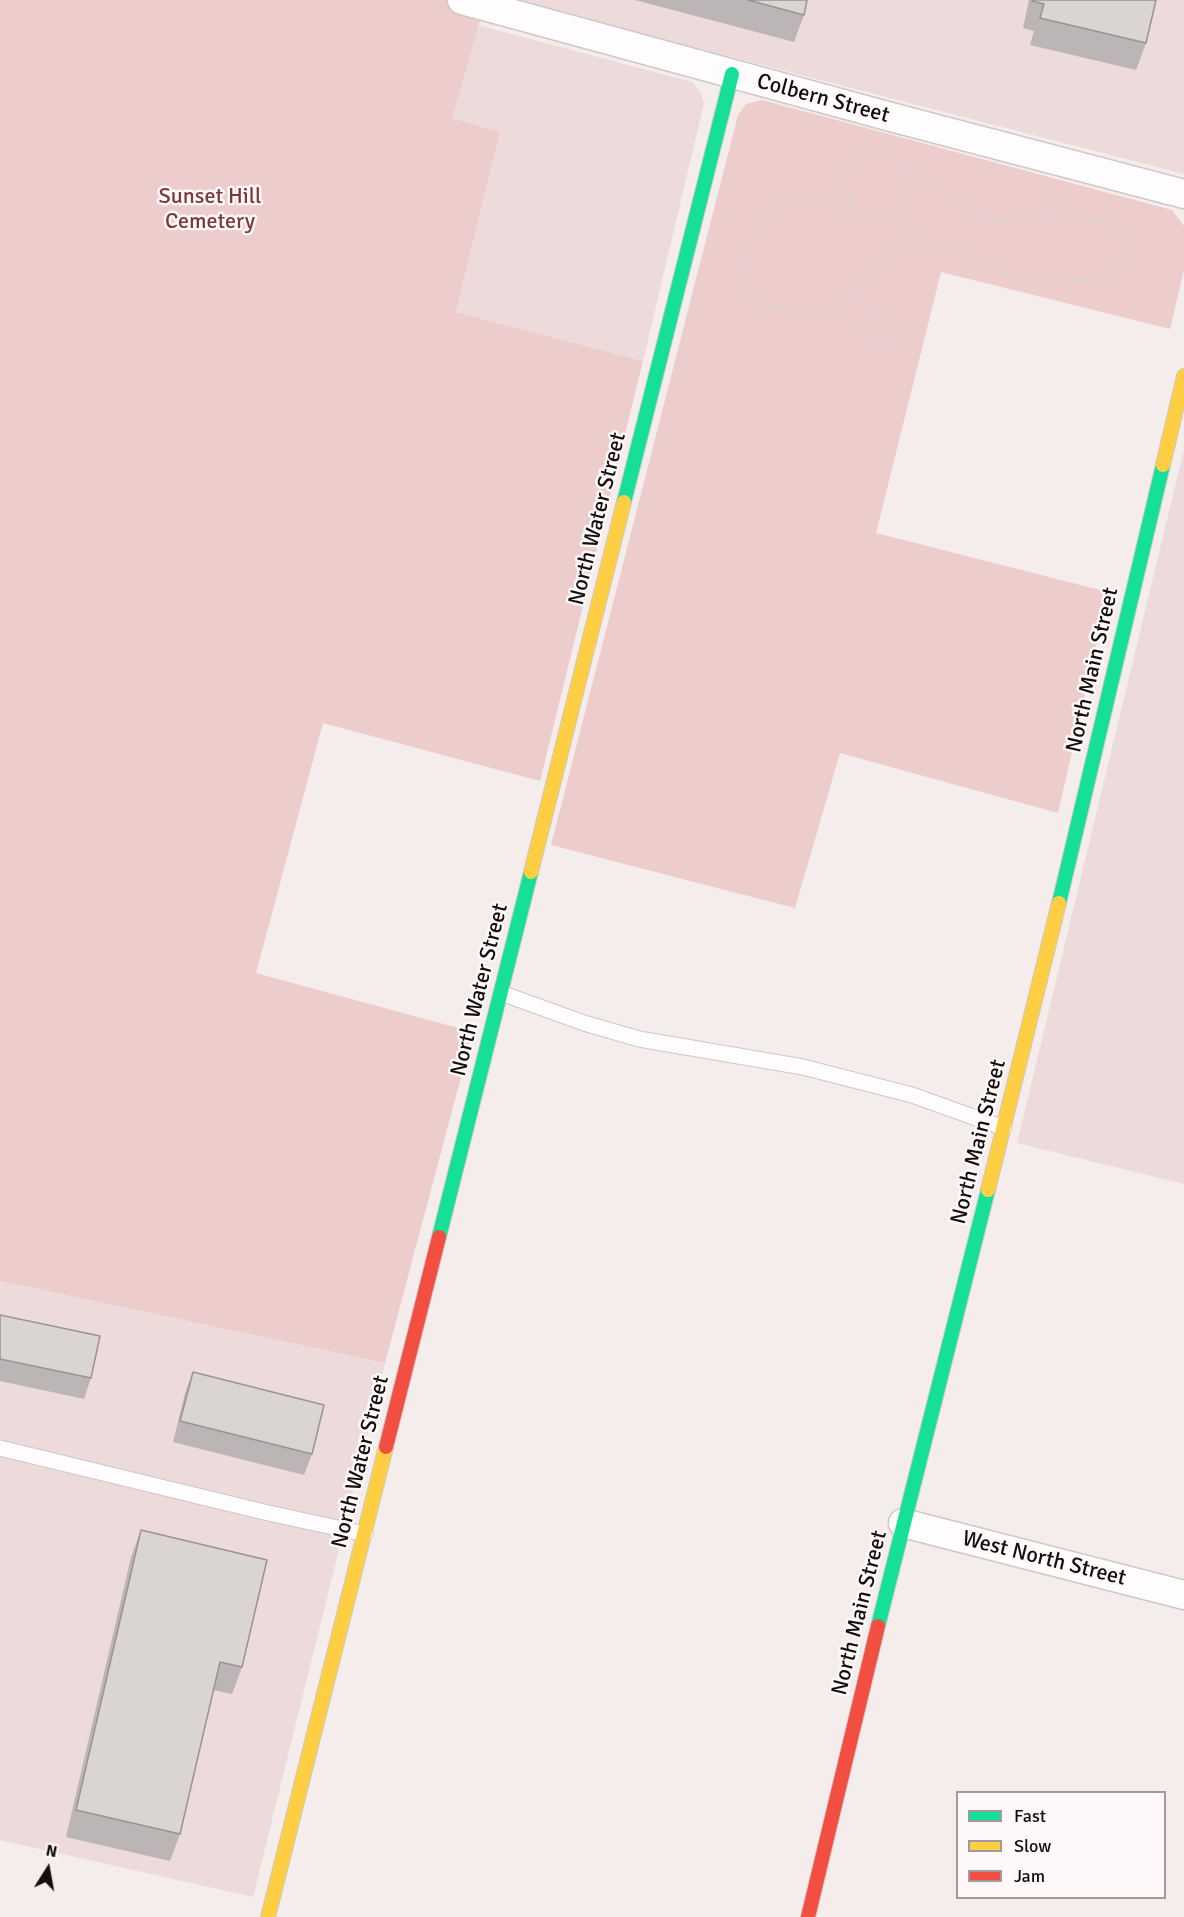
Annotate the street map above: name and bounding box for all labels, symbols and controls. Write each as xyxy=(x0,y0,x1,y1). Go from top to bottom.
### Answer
street label: Colbern Street xyxy=(754,69,892,129)
park label: Sunset Hill Cemetery xyxy=(159,184,261,236)
street label: North Water Street xyxy=(564,430,632,608)
street label: North Main Street xyxy=(1061,585,1125,755)
street label: North Water Street xyxy=(446,901,514,1079)
street label: North Main Street xyxy=(946,1057,1012,1227)
street label: North Water Street xyxy=(327,1373,395,1551)
street label: West North Street xyxy=(959,1526,1129,1592)
street label: North Main Street xyxy=(827,1528,893,1698)
legend xyxy=(956,1791,1166,1899)
text: Fast xyxy=(1014,1805,1046,1827)
text: Slow xyxy=(1014,1835,1051,1857)
north arrow xyxy=(18,1839,78,1899)
text: N xyxy=(44,1840,59,1862)
text: Jam xyxy=(1014,1865,1045,1887)

